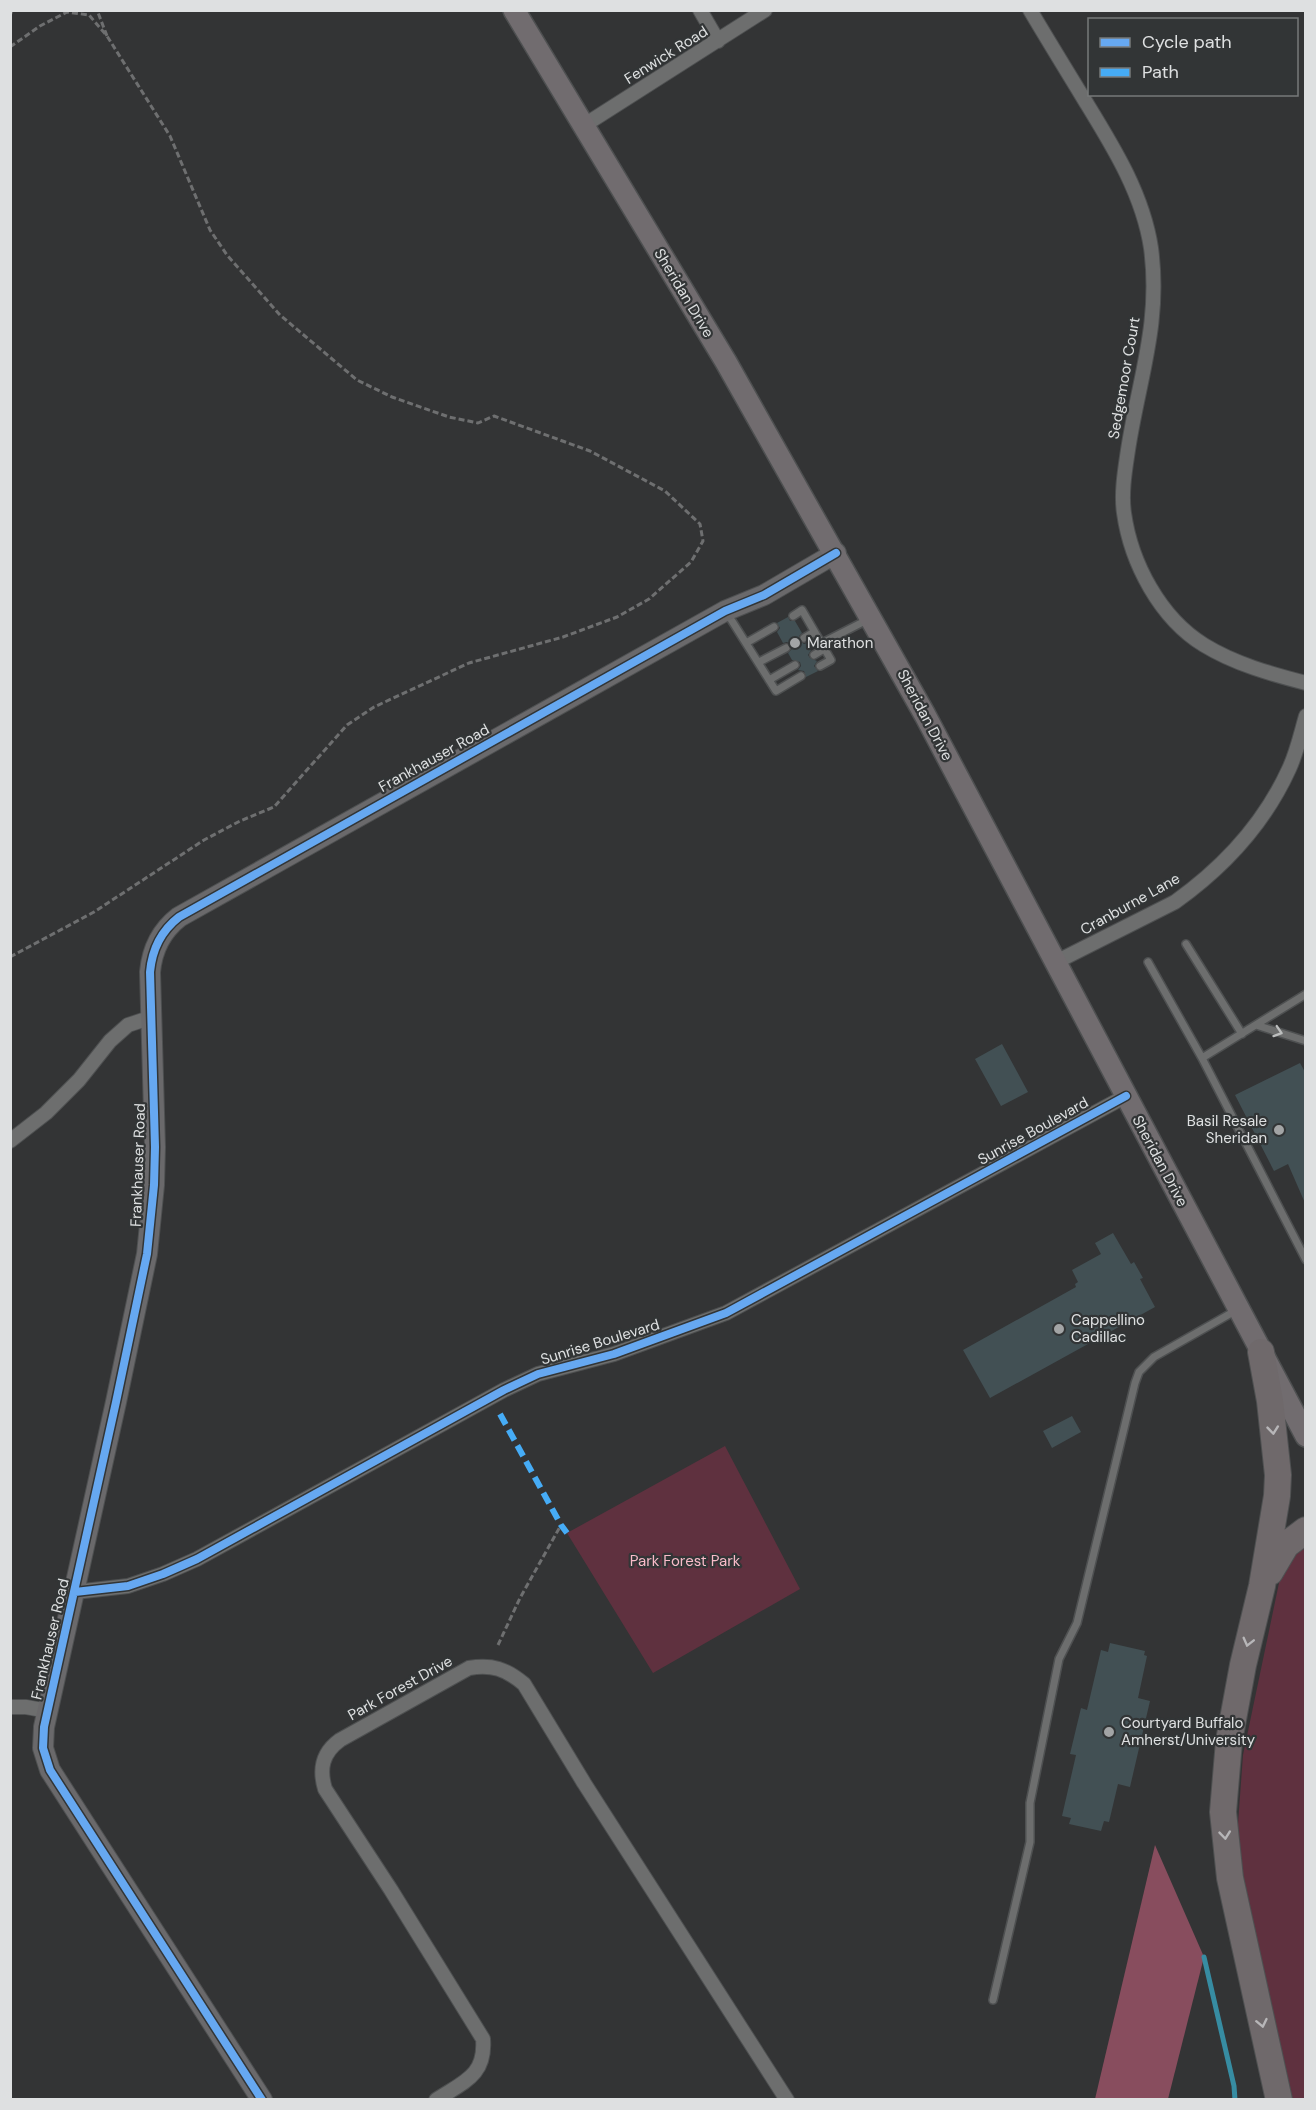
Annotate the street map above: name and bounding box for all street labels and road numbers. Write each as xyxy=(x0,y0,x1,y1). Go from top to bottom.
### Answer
street label: Fenwick Road xyxy=(620,21,712,89)
street label: Sheridan Drive xyxy=(649,245,719,341)
street label: Sedgemoor Court xyxy=(1103,315,1145,441)
street label: Sheridan Drive xyxy=(893,666,957,764)
street label: Frankhauser Road xyxy=(375,719,493,797)
street label: Cranburne Lane xyxy=(1077,868,1183,940)
street label: Sunrise Boulevard xyxy=(974,1092,1092,1170)
street label: Frankhauser Road xyxy=(126,1103,150,1227)
street label: Sheridan Drive xyxy=(1128,1112,1192,1210)
street label: Sunrise Boulevard xyxy=(538,1314,662,1370)
street label: Frankhauser Road xyxy=(26,1576,74,1702)
street label: Park Forest Drive xyxy=(344,1651,456,1725)

